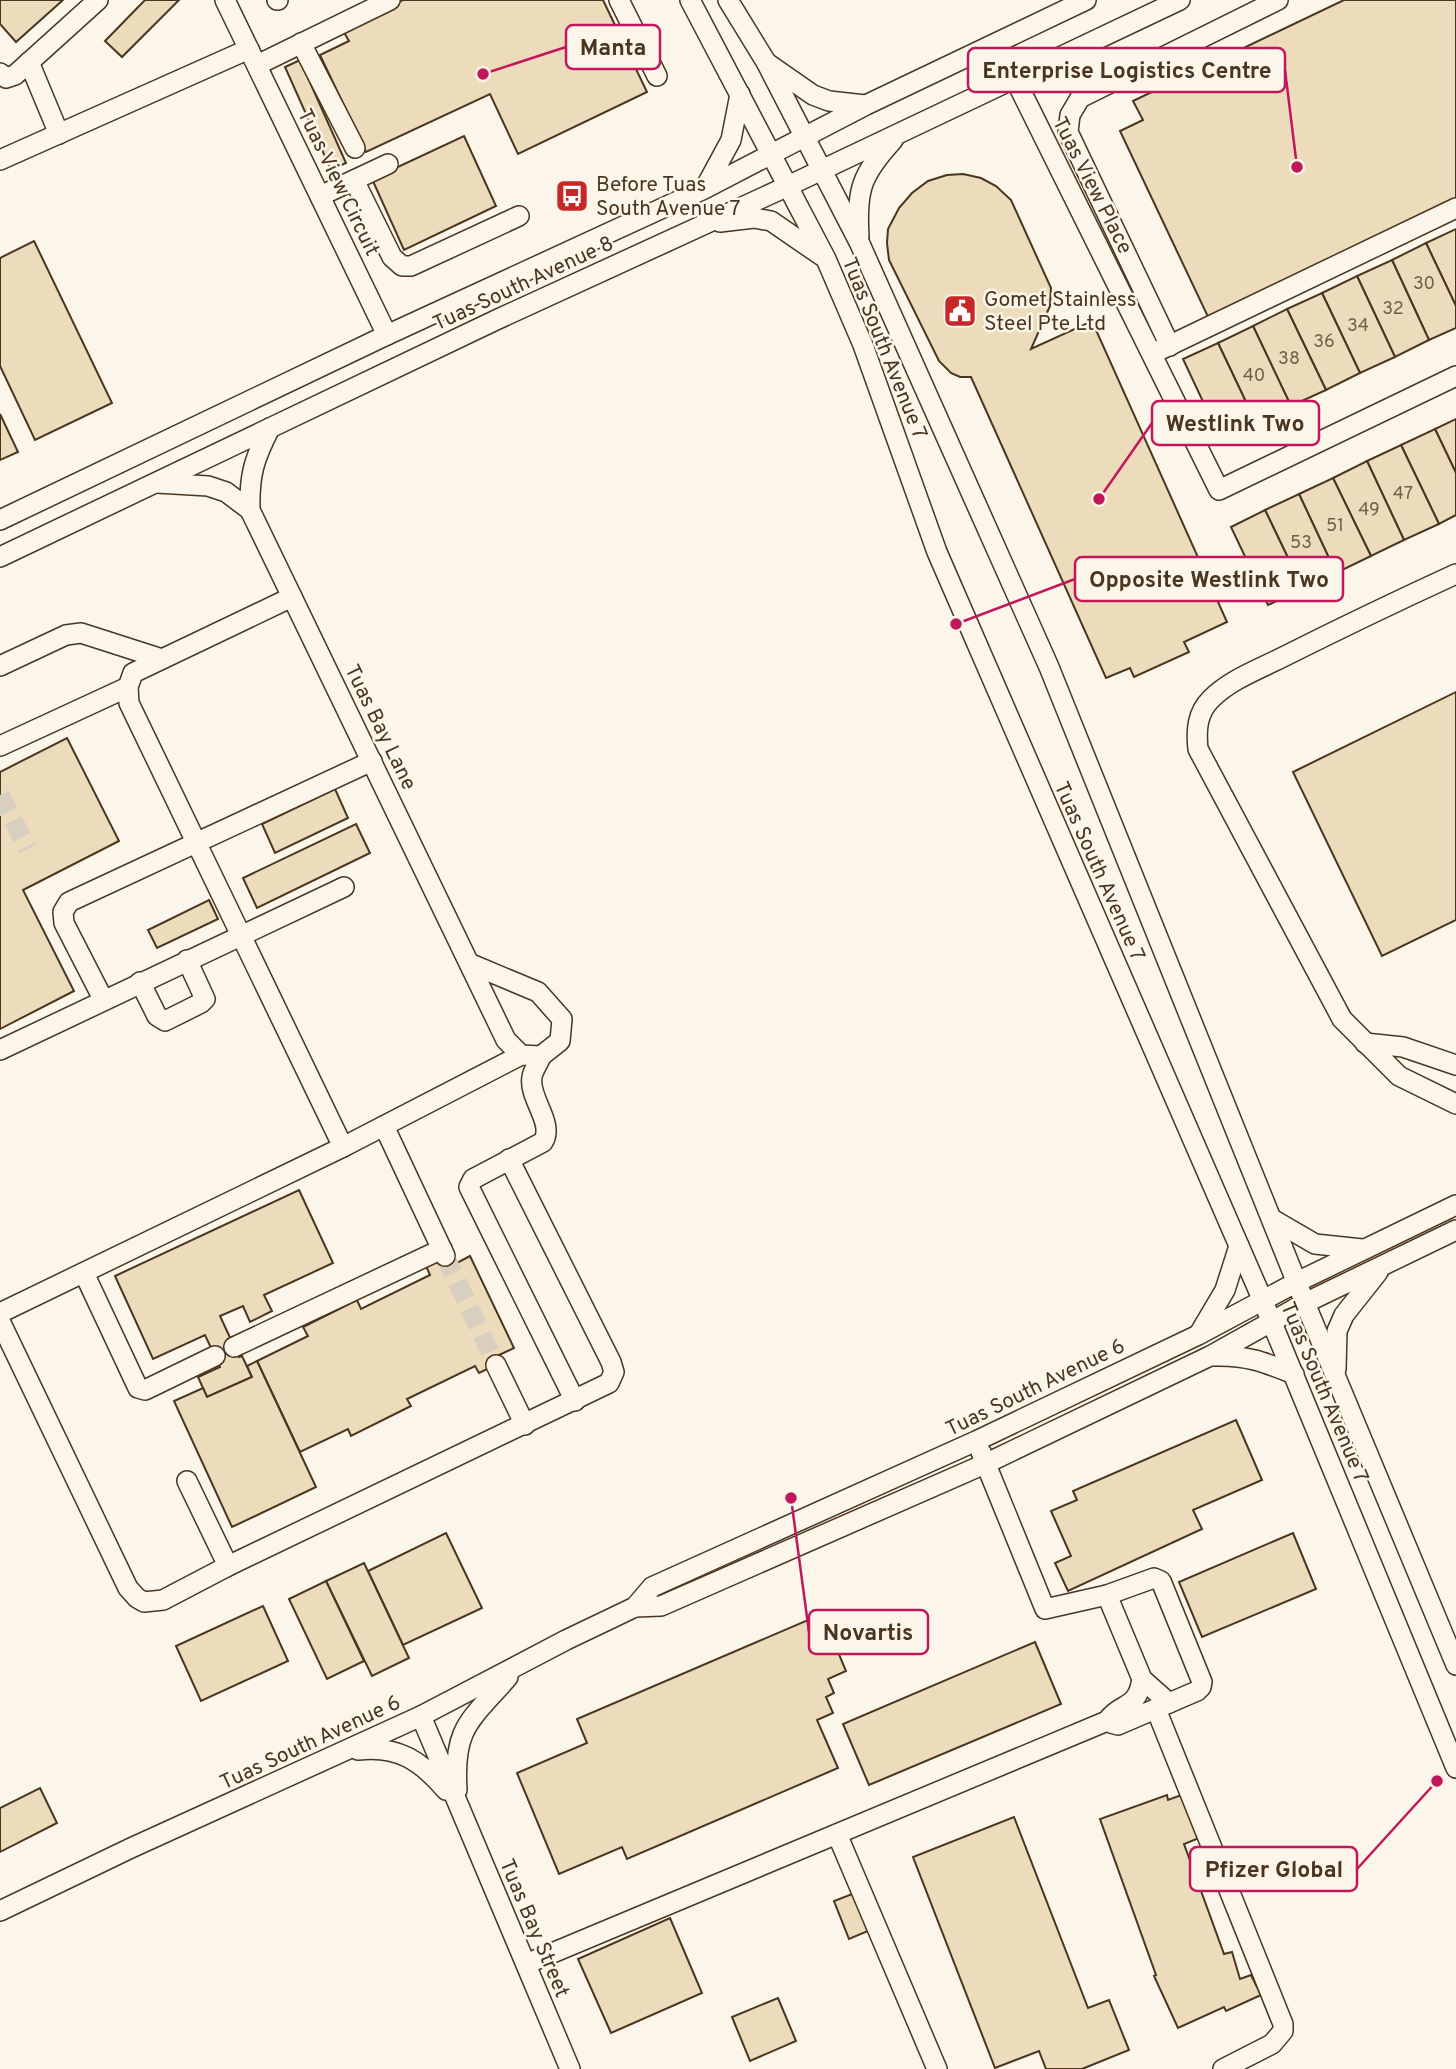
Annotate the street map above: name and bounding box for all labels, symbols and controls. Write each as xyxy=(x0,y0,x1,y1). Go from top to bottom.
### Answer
callout: Manta xyxy=(566,25,660,69)
text: Manta xyxy=(580,35,646,64)
callout: Enterprise Logistics Centre xyxy=(968,48,1285,92)
text: Enterprise Logistics Centre xyxy=(982,58,1272,87)
street label: Tuas View Circuit xyxy=(290,105,385,261)
street label: Tuas View Place xyxy=(1045,113,1138,259)
place label: Before Tuas South Avenue 7 xyxy=(596,172,740,223)
bus stop icon: Before Tuas South Avenue 7 xyxy=(553,177,591,215)
street label: Tuas South Avenue 8 xyxy=(429,231,618,338)
street label: Tuas South Avenue 7 xyxy=(835,254,932,443)
house number: 30 xyxy=(1413,273,1435,296)
place label: Gomet Stainless Steel Pte Ltd xyxy=(984,287,1137,338)
public building icon: Gomet Stainless Steel Pte Ltd xyxy=(941,292,979,330)
house number: 32 xyxy=(1382,298,1404,321)
house number: 34 xyxy=(1347,315,1369,338)
house number: 36 xyxy=(1313,331,1335,354)
house number: 38 xyxy=(1278,348,1300,371)
house number: 40 xyxy=(1243,365,1265,388)
callout: Westlink Two xyxy=(1152,401,1319,445)
text: Westlink Two xyxy=(1166,411,1304,440)
house number: 47 xyxy=(1393,483,1413,506)
house number: 49 xyxy=(1358,499,1380,522)
house number: 51 xyxy=(1326,515,1344,538)
house number: 53 xyxy=(1290,532,1312,555)
callout: Opposite Westlink Two xyxy=(1075,557,1343,601)
text: Opposite Westlink Two xyxy=(1089,567,1329,596)
street label: Tuas Bay Lane xyxy=(338,660,422,795)
street label: Tuas South Avenue 7 xyxy=(1047,778,1150,966)
street label: Tuas South Avenue 7 xyxy=(1273,1298,1374,1487)
street label: Tuas South Avenue 6 xyxy=(942,1333,1130,1443)
callout: Novartis xyxy=(809,1610,928,1654)
text: Novartis xyxy=(823,1620,913,1649)
street label: Tuas South Avenue 6 xyxy=(216,1690,405,1797)
callout: Pfizer Global xyxy=(1190,1847,1357,1891)
street label: Tuas Bay Street xyxy=(492,1855,575,2002)
text: Pfizer Global xyxy=(1205,1857,1343,1886)

